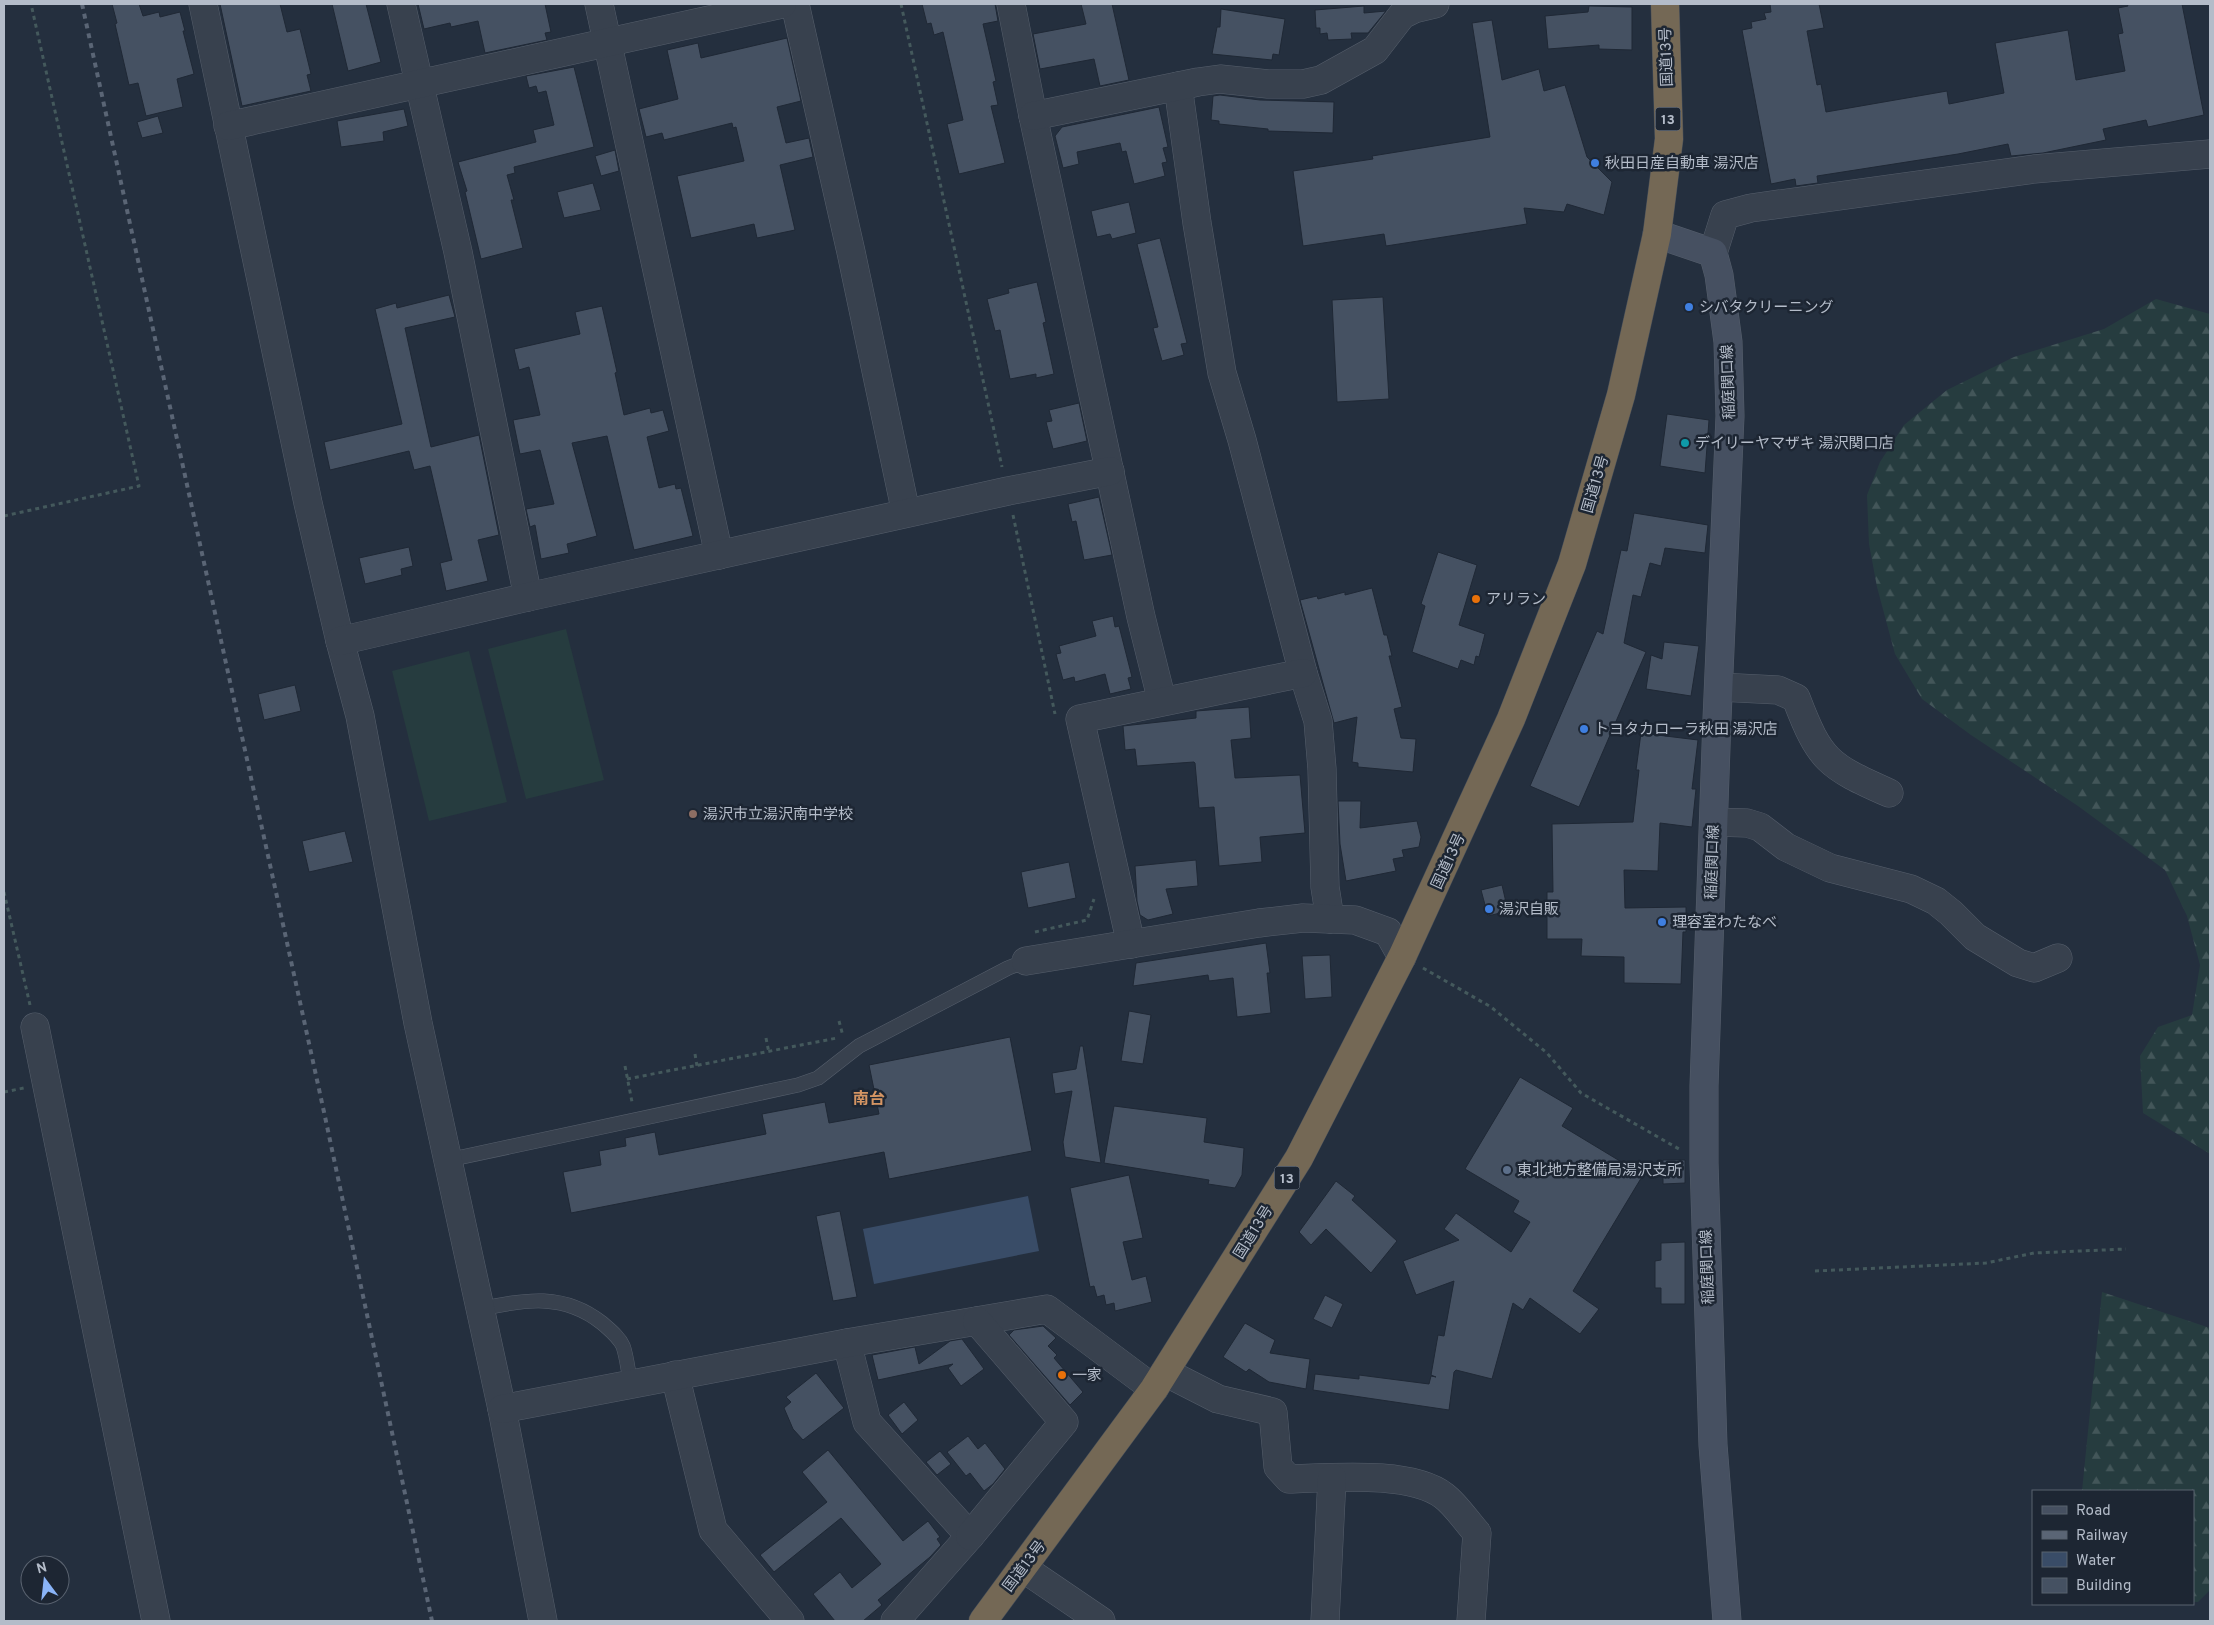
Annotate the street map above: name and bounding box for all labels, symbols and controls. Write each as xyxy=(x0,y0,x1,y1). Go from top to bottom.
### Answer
street label: 国道13号 xyxy=(1657,27,1678,87)
road number: 13 xyxy=(1656,108,1680,130)
place label: 秋田日産自動車 湯沢店 xyxy=(1605,155,1759,174)
marker: 秋田日産自動車 湯沢店 xyxy=(1589,157,1601,169)
place label: シバタクリーニング xyxy=(1699,299,1834,318)
marker: シバタクリーニング xyxy=(1683,301,1695,313)
street label: 稲庭関口線 xyxy=(1719,344,1740,420)
place label: デイリーヤマザキ 湯沢関口店 xyxy=(1695,435,1894,454)
marker: デイリーヤマザキ 湯沢関口店 xyxy=(1679,437,1691,449)
street label: 国道13号 xyxy=(1579,453,1614,516)
place label: アリラン xyxy=(1486,591,1546,610)
marker: アリラン xyxy=(1470,593,1482,605)
place label: トヨタカローラ秋田 湯沢店 xyxy=(1594,721,1778,740)
marker: トヨタカローラ秋田 湯沢店 xyxy=(1578,723,1590,735)
place label: 湯沢市立湯沢南中学校 xyxy=(703,806,853,825)
marker: 湯沢市立湯沢南中学校 xyxy=(687,808,699,820)
street label: 稲庭関口線 xyxy=(1703,824,1724,900)
street label: 国道13号 xyxy=(1428,831,1471,893)
place label: 湯沢自販 xyxy=(1499,901,1559,920)
marker: 湯沢自販 xyxy=(1483,903,1495,915)
place label: 理容室わたなべ xyxy=(1672,914,1777,933)
marker: 理容室わたなべ xyxy=(1656,916,1668,928)
district label: 南台 xyxy=(853,1090,885,1110)
place label: 東北地方整備局湯沢支所 xyxy=(1517,1161,1682,1181)
marker: 東北地方整備局湯沢支所 xyxy=(1501,1164,1513,1176)
road number: 13 xyxy=(1274,1166,1300,1190)
street label: 国道13号 xyxy=(1230,1202,1278,1263)
street label: 稲庭関口線 xyxy=(1698,1229,1719,1305)
place label: 一家 xyxy=(1072,1367,1102,1386)
marker: 一家 xyxy=(1056,1369,1068,1381)
legend xyxy=(2032,1490,2194,1605)
text: Road xyxy=(2076,1502,2111,1521)
text: Railway xyxy=(2076,1527,2128,1546)
street label: 国道13号 xyxy=(1000,1537,1051,1596)
text: Water xyxy=(2076,1552,2116,1571)
north arrow xyxy=(20,1555,70,1605)
text: N xyxy=(35,1559,49,1578)
text: Building xyxy=(2076,1577,2131,1596)

